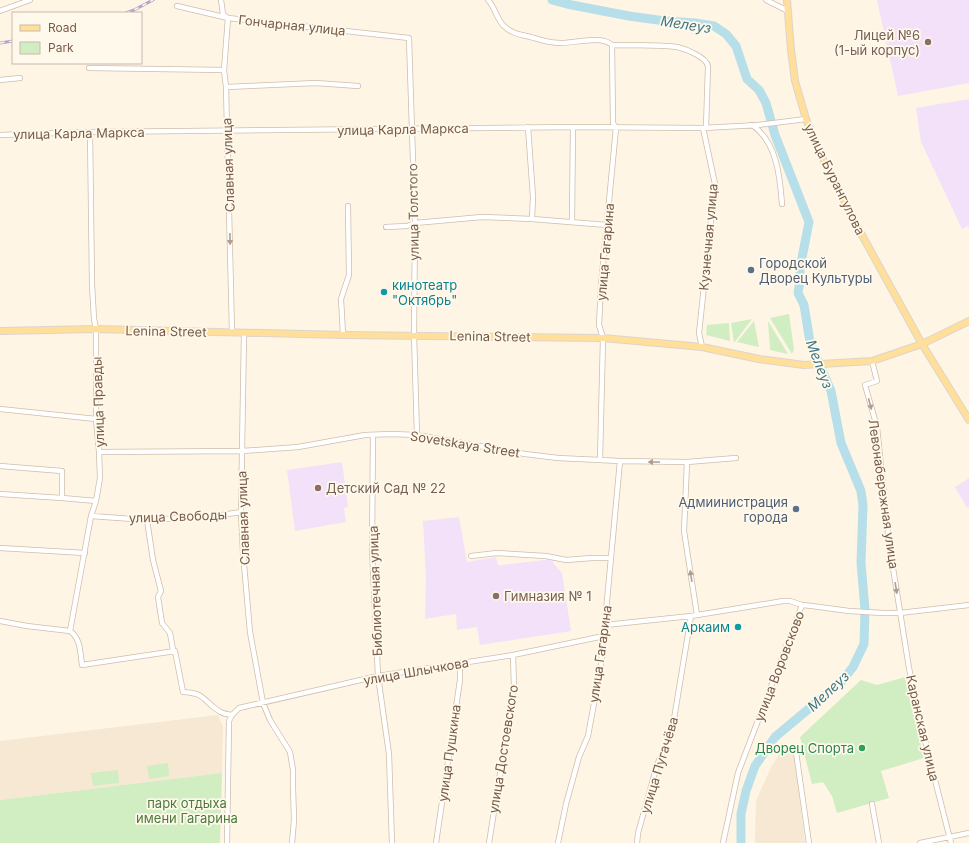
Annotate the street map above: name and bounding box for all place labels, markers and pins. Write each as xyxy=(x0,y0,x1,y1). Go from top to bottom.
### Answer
place label: Лицей №6 (1-ый корпус) xyxy=(834,27,920,58)
marker: Лицей №6 (1-ый корпус) xyxy=(923,37,933,47)
place label: Городской Дворец Культуры xyxy=(759,255,872,286)
marker: Городской Дворец Культуры xyxy=(746,265,756,275)
place label: кинотеатр "Октябрь" xyxy=(392,277,457,308)
marker: кинотеатр "Октябрь" xyxy=(379,287,389,297)
place label: Детский Сад № 22 xyxy=(326,480,446,496)
marker: Детский Сад № 22 xyxy=(313,483,323,493)
place label: Адмиинистрация города xyxy=(678,494,788,525)
marker: Адмиинистрация города xyxy=(791,504,801,514)
place label: Гимназия № 1 xyxy=(504,588,592,604)
marker: Гимназия № 1 xyxy=(491,591,501,601)
place label: Аркаим xyxy=(681,619,730,635)
marker: Аркаим xyxy=(733,622,743,632)
place label: Дворец Спорта xyxy=(755,740,854,756)
marker: Дворец Спорта xyxy=(857,743,867,753)

